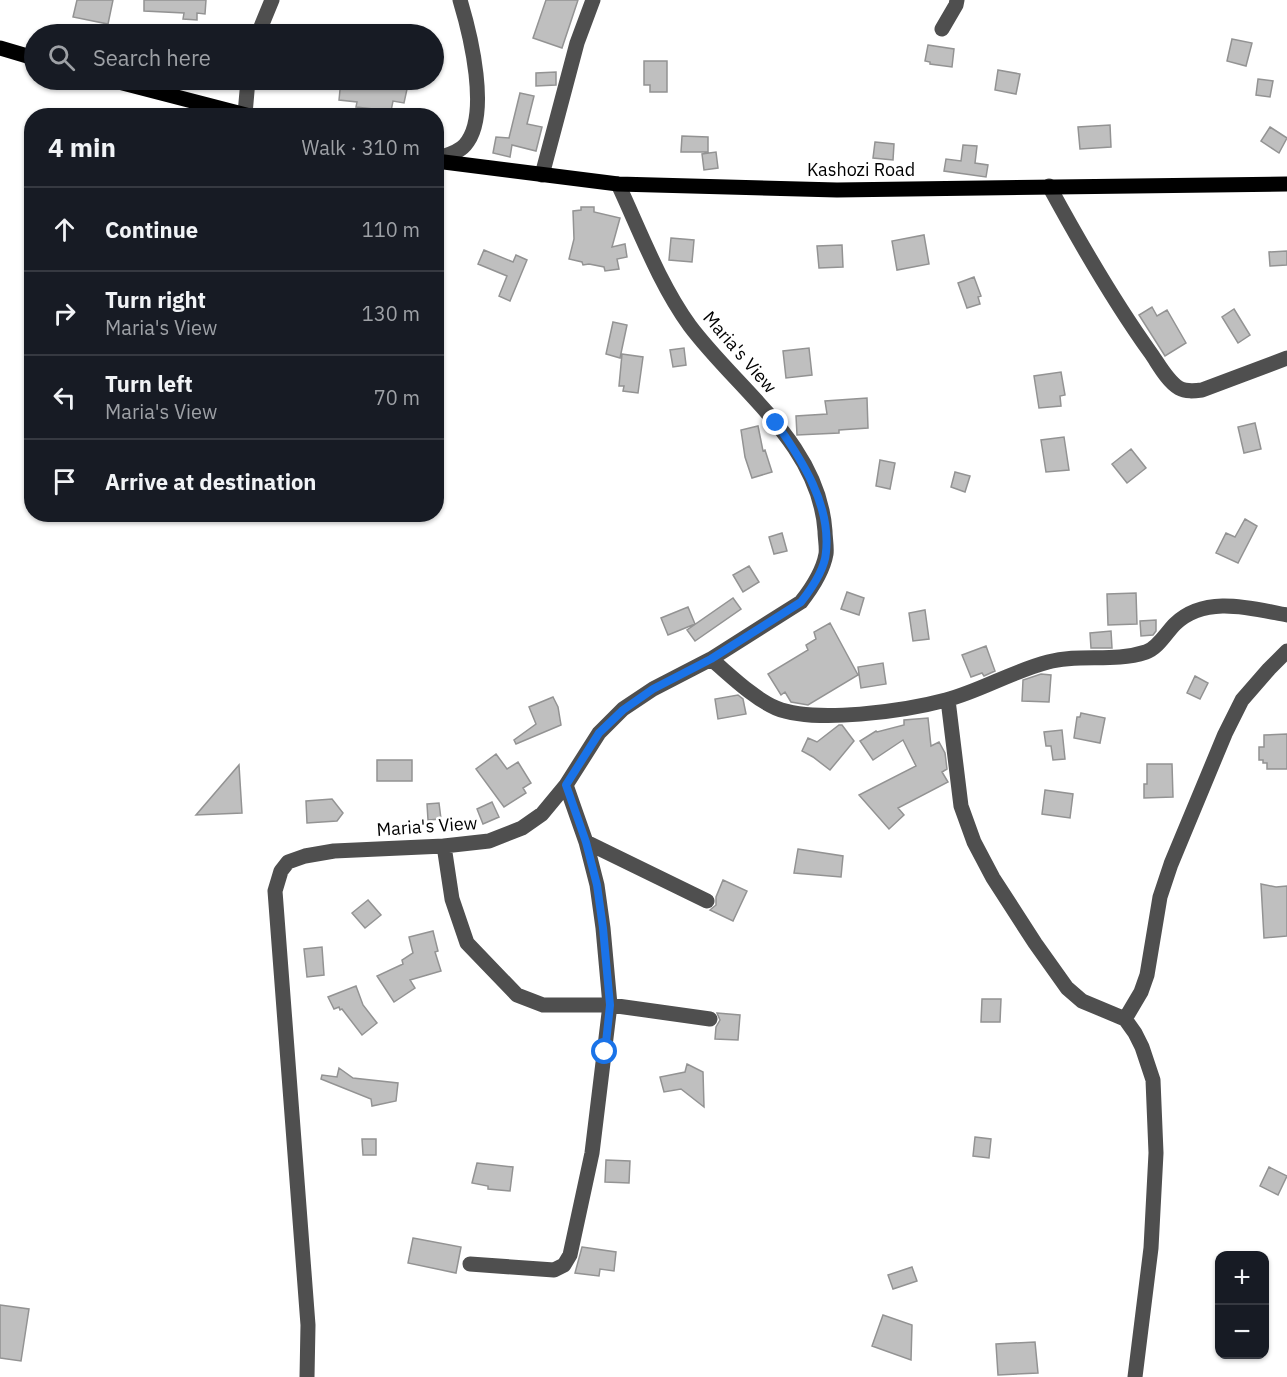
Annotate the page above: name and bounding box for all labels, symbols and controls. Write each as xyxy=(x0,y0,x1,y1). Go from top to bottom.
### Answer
search box xyxy=(24,24,444,90)
icon: search xyxy=(45,41,78,74)
text: Search here xyxy=(93,43,211,72)
text: 4 min xyxy=(48,130,116,164)
text: Walk · 310 m xyxy=(302,134,420,161)
street label: Kashozi Road xyxy=(807,158,915,181)
icon: ahead xyxy=(48,213,81,246)
text: Continue xyxy=(105,215,198,244)
text: 110 m xyxy=(362,216,420,243)
text: Turn right xyxy=(105,285,206,314)
icon: right xyxy=(48,297,81,330)
text: 130 m xyxy=(362,300,420,327)
street label: Maria's View xyxy=(698,306,782,398)
text: Maria's View xyxy=(105,314,217,341)
text: Turn left xyxy=(105,369,193,398)
icon: left xyxy=(48,381,81,414)
text: 70 m xyxy=(374,384,420,411)
text: Maria's View xyxy=(105,398,217,425)
route end xyxy=(762,409,788,435)
icon: arrive xyxy=(48,465,81,498)
text: Arrive at destination xyxy=(105,467,316,496)
street label: Maria's View xyxy=(376,811,478,841)
route start xyxy=(591,1038,617,1064)
map controls xyxy=(1215,1251,1269,1359)
button: + xyxy=(1215,1251,1269,1305)
button: − xyxy=(1215,1305,1269,1359)

